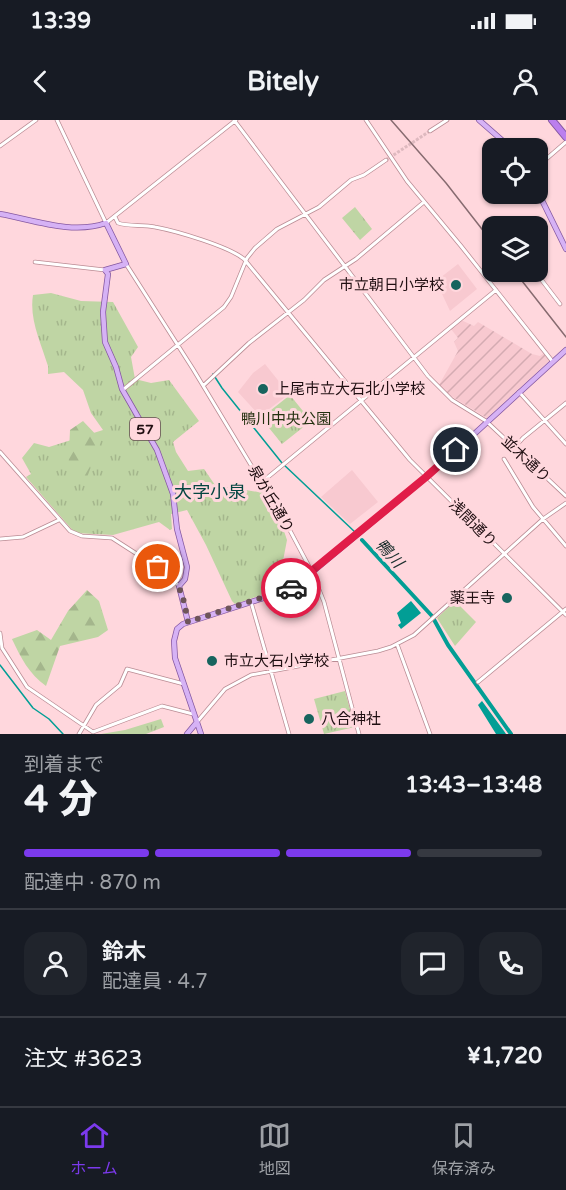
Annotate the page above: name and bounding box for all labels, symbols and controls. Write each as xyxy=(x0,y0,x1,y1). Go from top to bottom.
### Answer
text: 13:39 xyxy=(30,8,91,34)
icon: back xyxy=(24,65,57,98)
text: Bitely xyxy=(247,65,319,98)
icon: person xyxy=(509,65,542,98)
map controls xyxy=(482,138,548,282)
button: locate xyxy=(482,138,548,204)
button: layers xyxy=(482,216,548,282)
place label: 市立朝日小学校 xyxy=(339,276,444,294)
marker: 市立朝日小学校 xyxy=(449,278,463,292)
place label: 上尾市立大石北小学校 xyxy=(275,380,425,398)
marker: 上尾市立大石北小学校 xyxy=(256,382,270,396)
park label: 鴨川中央公園 xyxy=(241,410,331,428)
road number: 57 xyxy=(130,418,160,440)
pin xyxy=(430,424,481,475)
street label: 並木通り xyxy=(498,432,554,486)
icon: home xyxy=(439,433,472,466)
street label: 泉が丘通り xyxy=(244,462,298,536)
district label: 大字小泉 xyxy=(174,481,246,503)
street label: 浅間通り xyxy=(445,495,501,551)
water label: 鴨川 xyxy=(371,535,409,574)
pin xyxy=(132,541,183,592)
icon: bag xyxy=(141,550,174,583)
courier xyxy=(261,558,321,618)
icon: car xyxy=(275,572,308,605)
place label: 薬王寺 xyxy=(450,589,495,607)
marker: 薬王寺 xyxy=(500,591,514,605)
place label: 市立大石小学校 xyxy=(224,652,329,670)
marker: 市立大石小学校 xyxy=(205,654,219,668)
place label: 八合神社 xyxy=(321,710,381,728)
marker: 八合神社 xyxy=(302,712,316,726)
text: 到着まで xyxy=(24,753,104,777)
text: 13:43–13:48 xyxy=(405,772,542,798)
text: 4 分 xyxy=(24,776,98,823)
text: 配達中 · 870 m xyxy=(24,871,161,895)
button: person xyxy=(24,932,87,995)
button: chat xyxy=(401,932,464,995)
button: phone xyxy=(479,932,542,995)
text: 鈴木 xyxy=(102,939,146,965)
text: 配達員 · 4.7 xyxy=(102,970,208,994)
text: ¥1,720 xyxy=(467,1043,542,1069)
text: 注文 #3623 xyxy=(24,1046,142,1072)
tab: ホーム xyxy=(70,1119,118,1179)
tab: 地図 xyxy=(258,1119,291,1179)
tab: 保存済み xyxy=(432,1119,496,1179)

